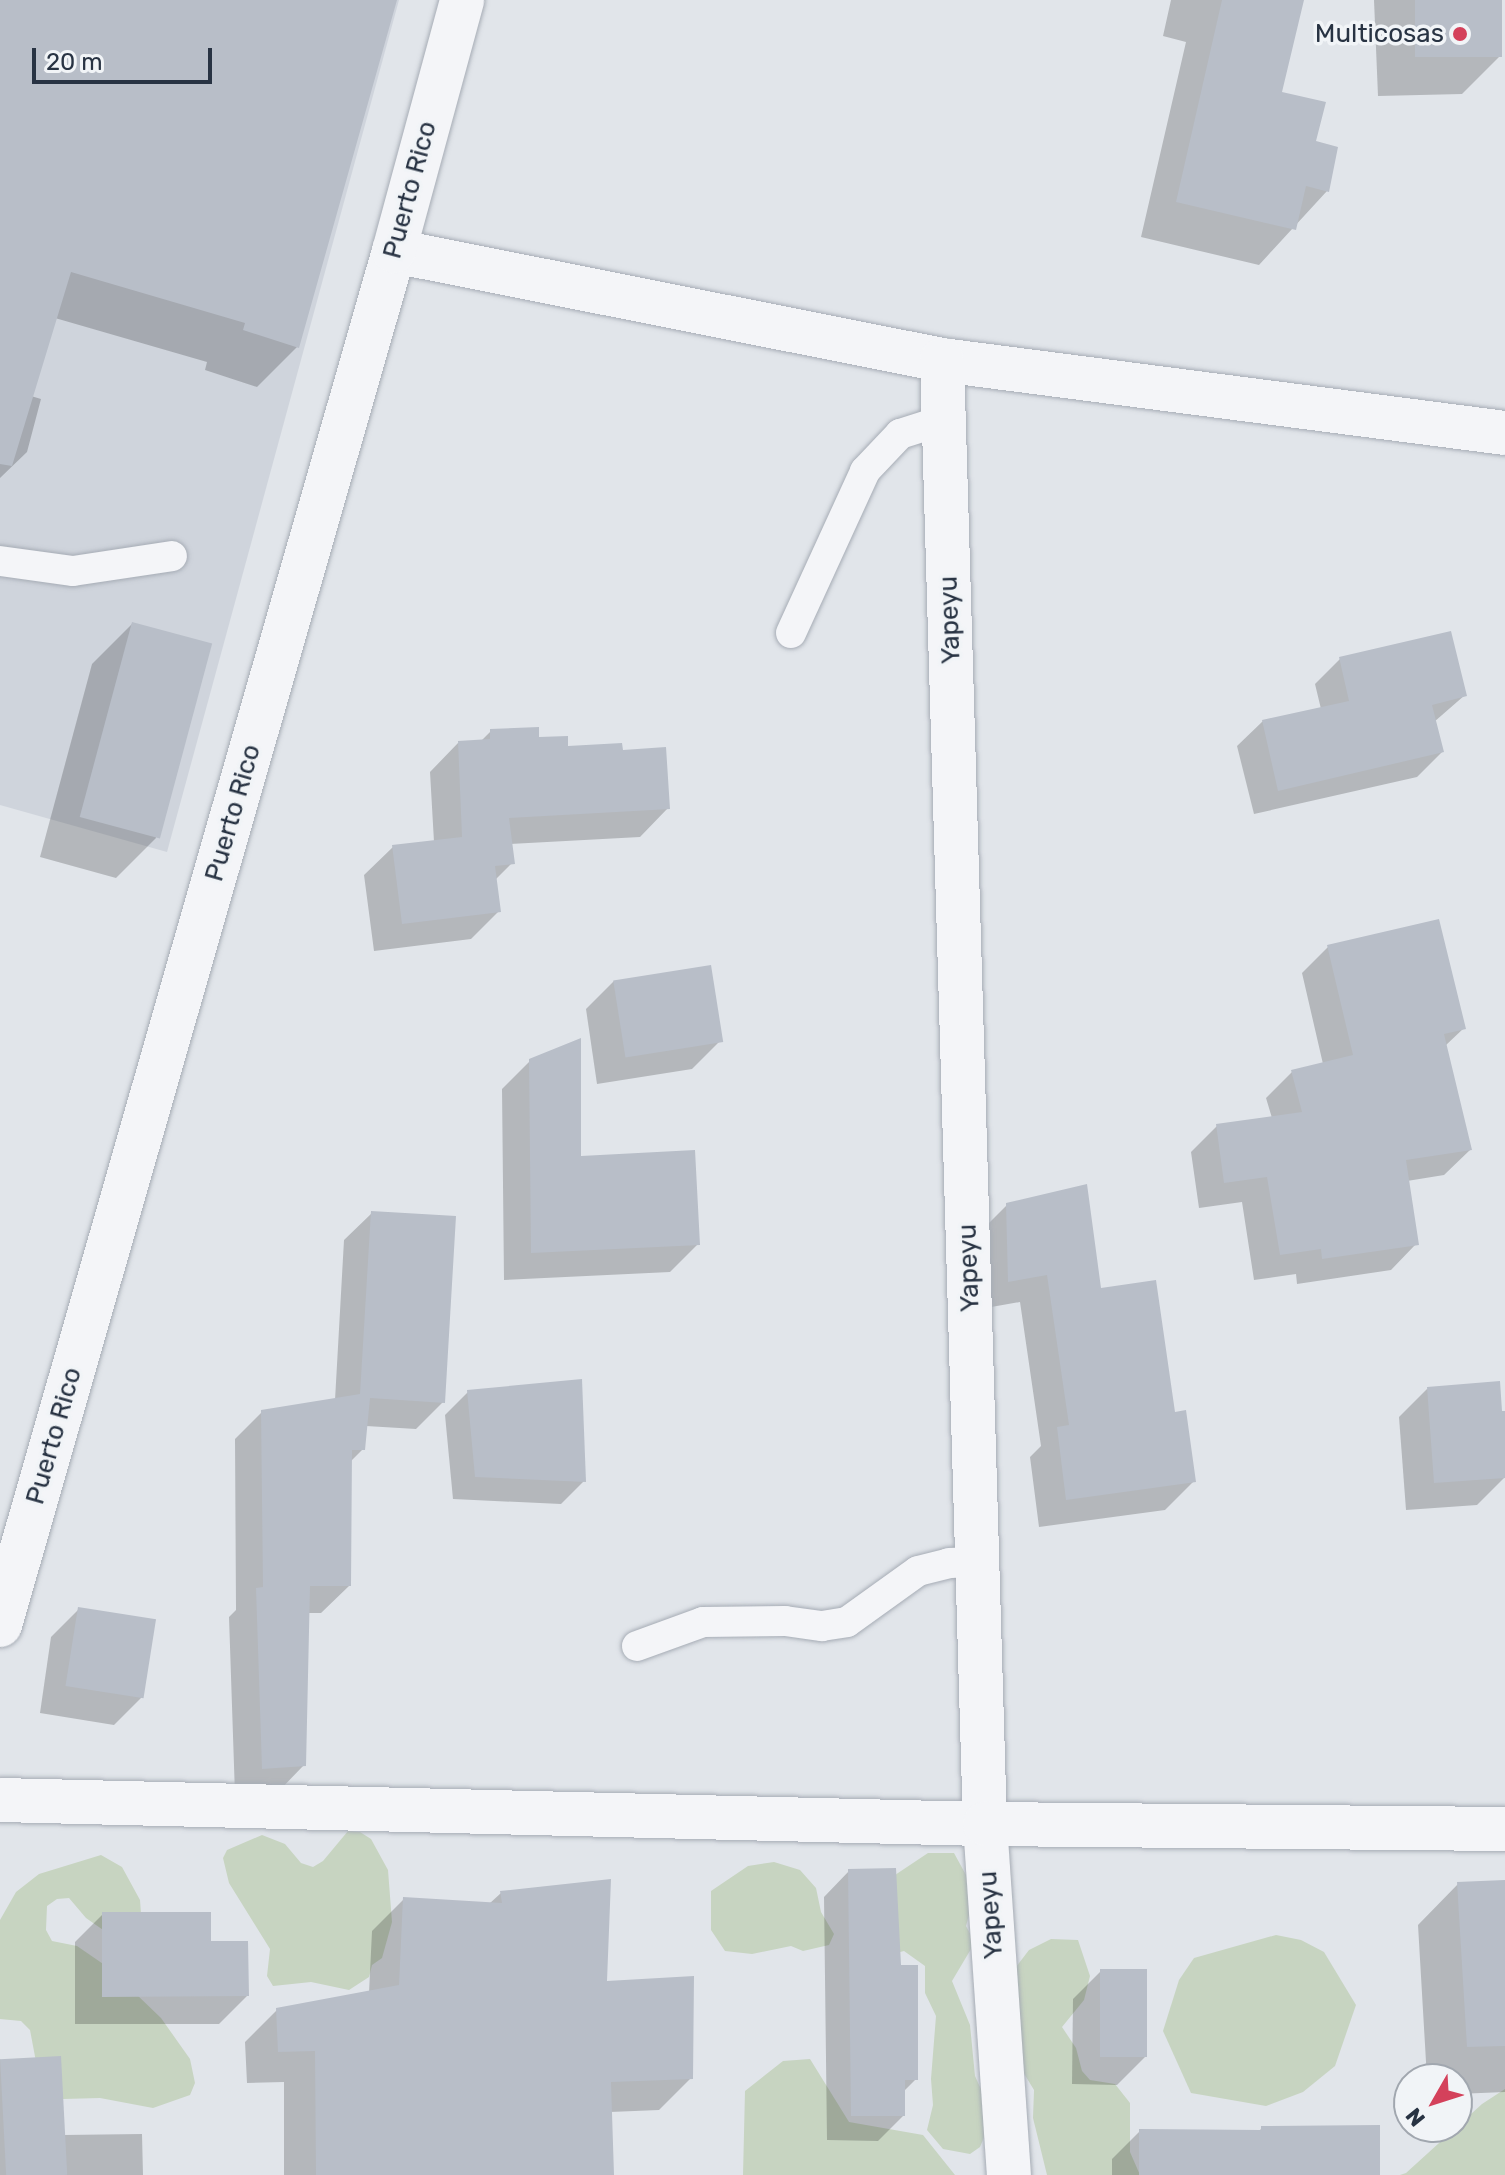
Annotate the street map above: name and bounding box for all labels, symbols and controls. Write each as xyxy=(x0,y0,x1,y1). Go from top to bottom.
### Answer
place label: Multicosas xyxy=(1315,18,1444,50)
marker: Multicosas xyxy=(1451,25,1469,43)
scale bar xyxy=(36,32,216,82)
text: 20 m xyxy=(46,48,103,76)
street label: Puerto Rico xyxy=(377,118,443,262)
street label: Yapeyu xyxy=(933,575,967,665)
street label: Puerto Rico xyxy=(199,741,267,885)
street label: Yapeyu xyxy=(952,1223,986,1313)
street label: Puerto Rico xyxy=(20,1364,88,1508)
street label: Yapeyu xyxy=(972,1870,1010,1960)
north arrow xyxy=(1393,2063,1473,2143)
text: N xyxy=(1400,2103,1431,2132)

